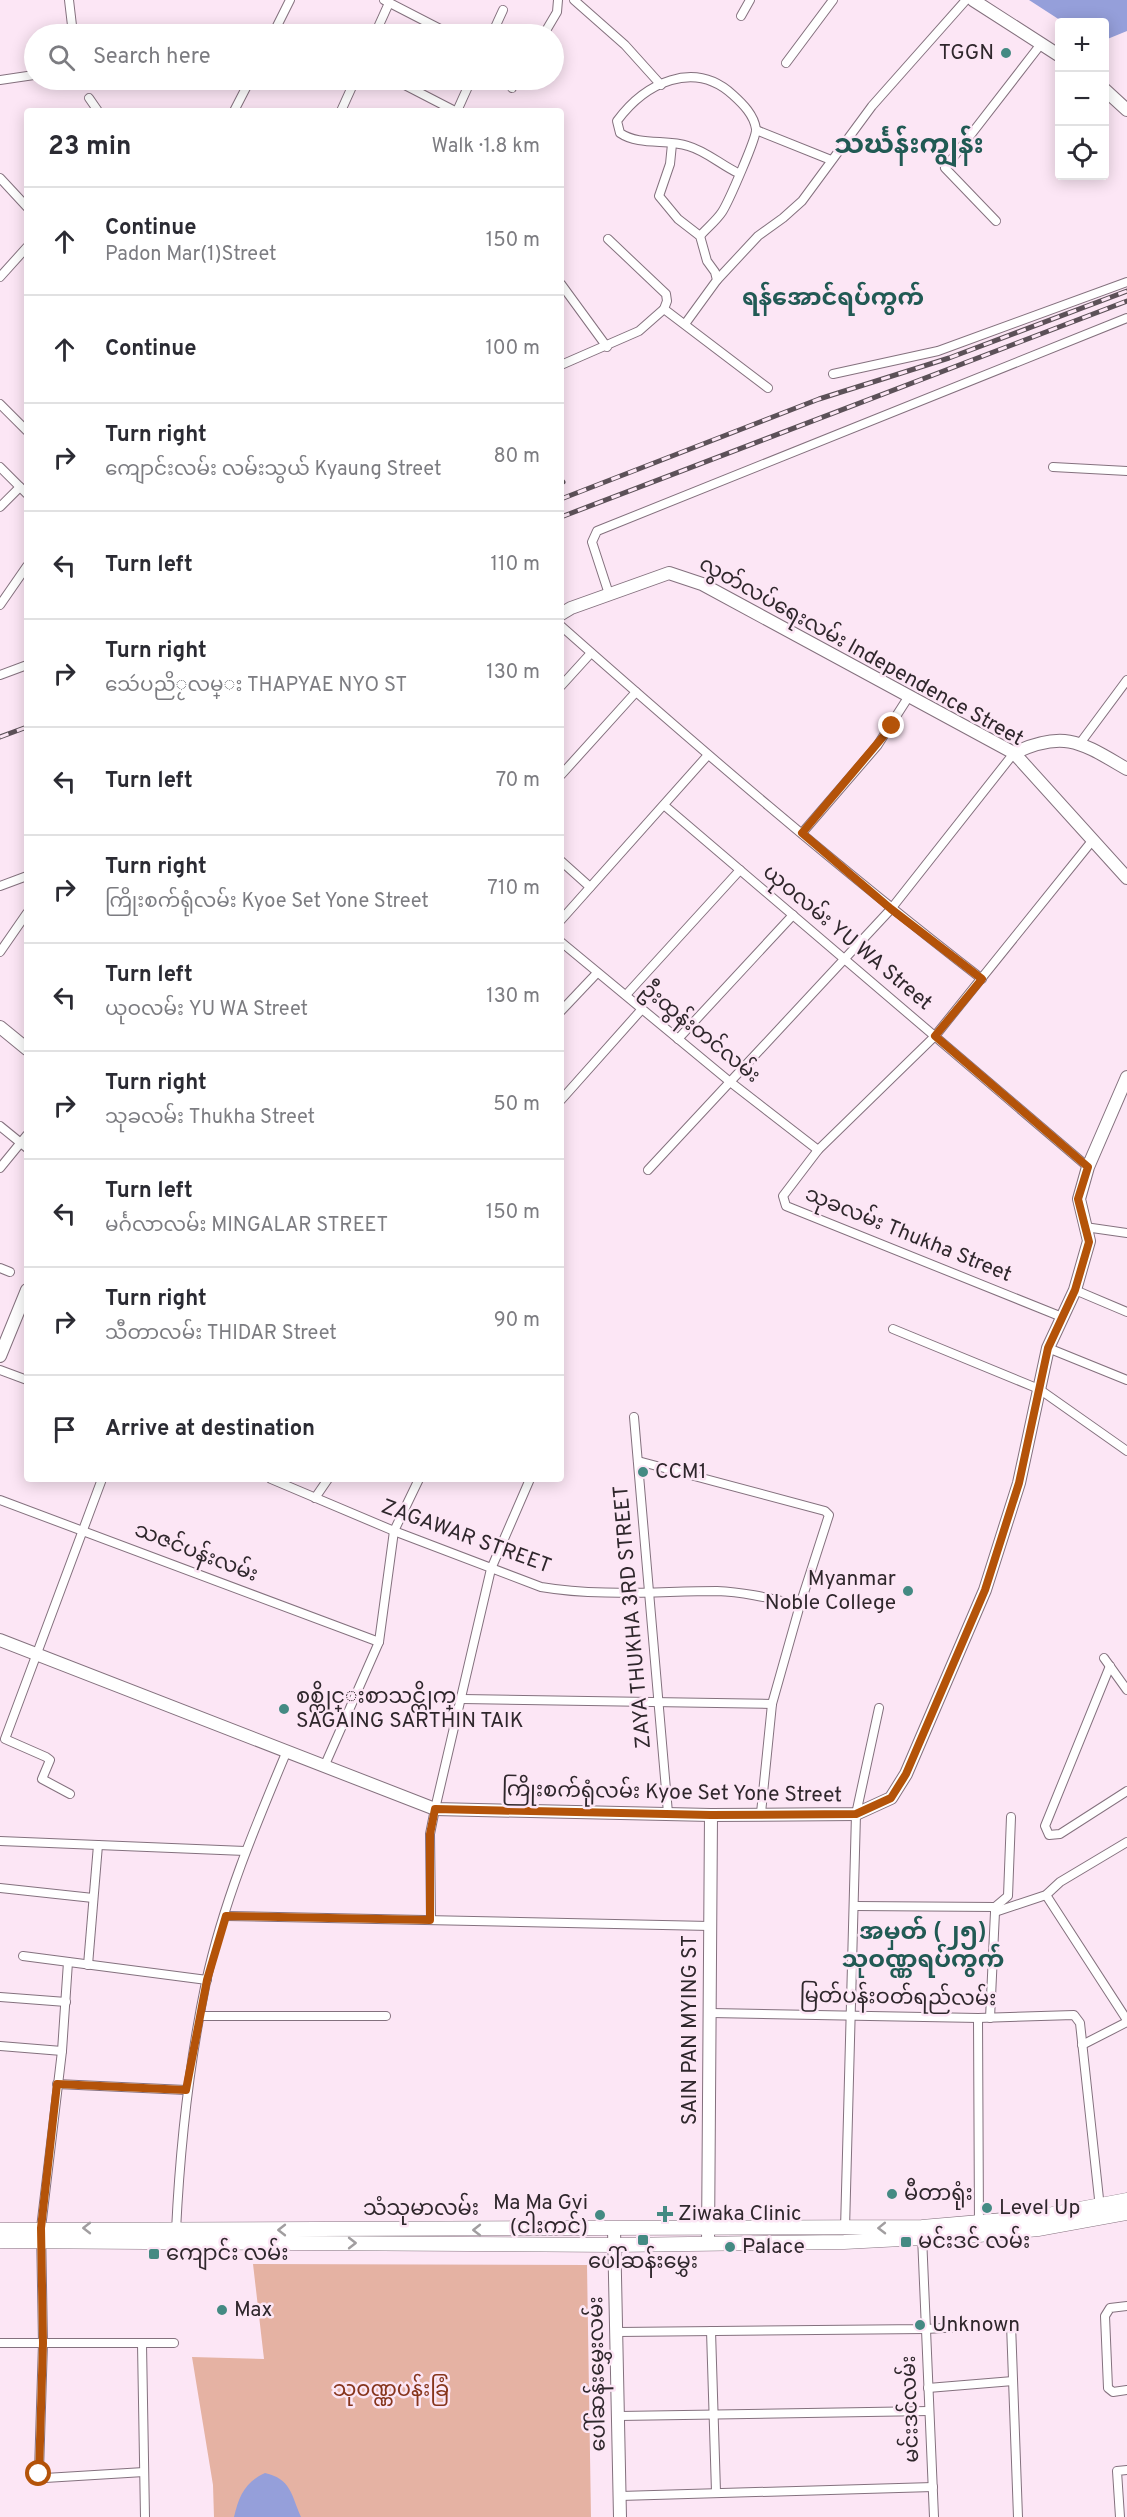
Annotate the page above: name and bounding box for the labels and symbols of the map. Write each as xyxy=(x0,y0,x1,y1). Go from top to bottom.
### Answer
place label: TGGN xyxy=(939,40,994,67)
marker: TGGN xyxy=(999,46,1013,60)
district label: သင်္ဃန်းကျွန်း xyxy=(834,125,984,168)
district label: ရန်အောင်ရပ်ကွက် xyxy=(742,281,924,316)
street label: လွတ်လပ်ရေးလမ်း Independence Street xyxy=(693,548,1030,755)
route end xyxy=(878,712,904,738)
street label: ယုဝလမ်း YU WA Street xyxy=(755,856,940,1018)
street label: ဦးထွန်းတင်လမ်း xyxy=(633,973,768,1091)
street label: သုခလမ်း Thukha Street xyxy=(800,1177,1017,1291)
place label: CCM1 xyxy=(655,1459,707,1486)
marker: CCM1 xyxy=(636,1465,650,1479)
street label: ZAYA THUKHA 3RD STREET xyxy=(608,1484,658,1750)
street label: ZAGAWAR STREET xyxy=(377,1494,555,1580)
street label: သဇင်ပန်းလမ်း xyxy=(130,1513,263,1591)
place label: Myanmar Noble College xyxy=(765,1566,896,1617)
marker: Myanmar Noble College xyxy=(901,1584,915,1598)
place label: စစ္ကိုင္းစာသင္တိုက္ SAGAING SARTHIN TAIK xyxy=(296,1680,524,1735)
marker: စစ္ကိုင္းစာသင္တိုက္ SAGAING SARTHIN TAIK xyxy=(277,1702,291,1716)
street label: ကြိုးစက်ရုံလမ်း Kyoe Set Yone Street xyxy=(502,1773,842,1811)
district label: အမှတ် (၂၅) သုဝဏ္ဏရပ်ကွက် xyxy=(842,1915,1004,1978)
street label: SAIN PAN MYING ST xyxy=(677,1935,704,2125)
street label: မြတ်ပန်းဝတ်ရည်လမ်း xyxy=(799,1979,997,2015)
place label: မီတာရုံး xyxy=(904,2177,973,2210)
marker: မီတာရုံး xyxy=(885,2187,899,2201)
place label: Ma Ma Gyi (ငါးကင်) xyxy=(493,2190,588,2241)
street label: သံသုမာလမ်း xyxy=(363,2192,479,2225)
place label: Level Up xyxy=(999,2195,1080,2222)
place label: Ziwaka Clinic xyxy=(678,2201,802,2228)
marker: Level Up xyxy=(980,2201,994,2215)
marker: Ziwaka Clinic xyxy=(656,2205,674,2223)
marker: Ma Ma Gyi (ငါးကင်) xyxy=(593,2208,607,2222)
one-way arrow xyxy=(82,2222,91,2234)
one-way arrow xyxy=(877,2222,886,2234)
one-way arrow xyxy=(277,2224,286,2236)
one-way arrow xyxy=(472,2224,481,2236)
place label: မင်းဒင် လမ်း xyxy=(918,2225,1030,2256)
marker: ပေါ်ဆန်းမွှေး xyxy=(636,2233,650,2247)
place label: Palace xyxy=(742,2234,805,2261)
marker: မင်းဒင် လမ်း xyxy=(899,2235,913,2249)
place label: ကျောင်း လမ်း xyxy=(166,2237,289,2271)
one-way arrow xyxy=(348,2237,357,2249)
marker: Palace xyxy=(723,2240,737,2254)
place label: ပေါ်ဆန်းမွှေး xyxy=(588,2245,698,2278)
marker: ကျောင်း လမ်း xyxy=(147,2247,161,2261)
street label: ပေါ်ဆန်းမွှေးလမ်း xyxy=(579,2296,615,2452)
place label: Max xyxy=(234,2297,273,2324)
marker: Max xyxy=(215,2303,229,2317)
place label: Unknown xyxy=(932,2312,1020,2339)
marker: Unknown xyxy=(913,2318,927,2332)
street label: မင်းဒင်လမ်း xyxy=(892,2355,926,2463)
park label: သုဝဏ္ဏပန်းခြံ xyxy=(333,2373,449,2406)
route start xyxy=(25,2460,51,2486)

